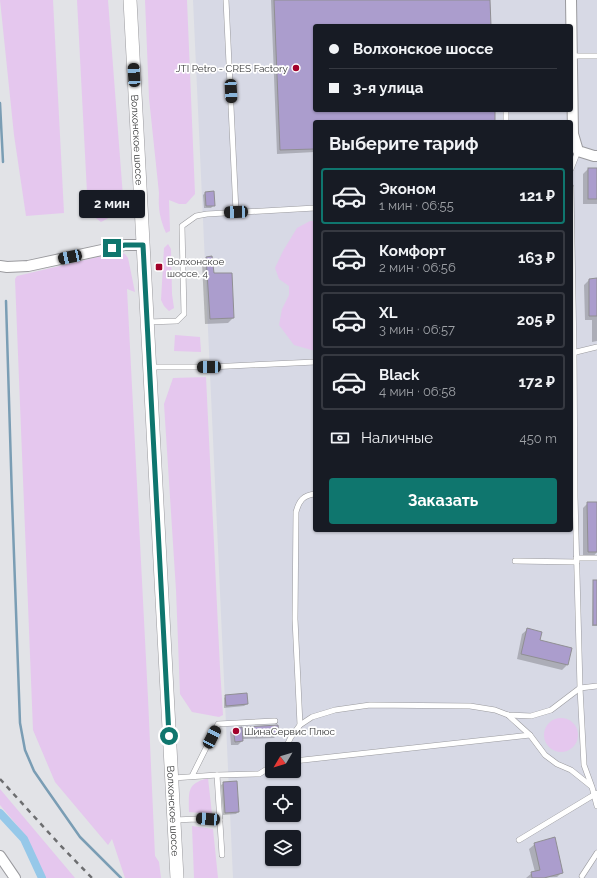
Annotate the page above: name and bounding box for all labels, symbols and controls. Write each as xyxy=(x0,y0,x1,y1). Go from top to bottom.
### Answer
text: Волхонское шоссе xyxy=(353,40,493,58)
car xyxy=(127,63,141,87)
place label: JTI Petro - CRES Factory xyxy=(176,63,289,74)
marker: JTI Petro - CRES Factory xyxy=(291,63,301,73)
car xyxy=(224,79,238,103)
text: 3-я улица xyxy=(353,79,423,97)
street label: Волхонское шоссе xyxy=(129,94,145,186)
text: Выберите тариф xyxy=(329,133,479,154)
icon: car xyxy=(331,178,367,214)
text: Эконом xyxy=(379,180,436,198)
text: 121 ₽ xyxy=(519,187,555,205)
callout: 2 мин xyxy=(79,190,145,218)
text: 2 мин xyxy=(94,196,130,211)
text: 1 мин · 06:55 xyxy=(379,198,454,213)
car xyxy=(224,206,248,218)
route end xyxy=(103,239,121,257)
icon: car xyxy=(331,240,367,276)
text: Комфорт xyxy=(379,242,446,260)
car xyxy=(57,249,83,265)
text: 163 ₽ xyxy=(518,249,555,267)
place label: Волхонское шоссе, 4 xyxy=(167,256,224,279)
text: 2 мин · 06:56 xyxy=(379,260,456,275)
marker: Волхонское шоссе, 4 xyxy=(154,262,164,272)
icon: car xyxy=(331,302,367,338)
text: XL xyxy=(379,304,397,322)
text: 205 ₽ xyxy=(517,311,555,329)
text: 3 мин · 06:57 xyxy=(379,322,455,337)
car xyxy=(197,361,221,373)
icon: car xyxy=(331,364,367,400)
text: Black xyxy=(379,366,419,384)
text: 172 ₽ xyxy=(518,373,555,391)
text: 4 мин · 06:58 xyxy=(379,384,456,399)
icon: cash xyxy=(329,427,351,449)
text: Наличные xyxy=(361,429,433,447)
text: 450 m xyxy=(520,431,557,446)
button: Заказать xyxy=(329,478,557,524)
car xyxy=(201,724,223,750)
marker: ШинаСервис Плюс xyxy=(231,726,241,736)
place label: ШинаСервис Плюс xyxy=(244,726,336,737)
route start xyxy=(160,727,178,745)
north arrow xyxy=(265,742,301,778)
map controls xyxy=(265,742,301,866)
street label: Волхонское шоссе xyxy=(165,765,181,857)
button: locate xyxy=(265,786,301,822)
car xyxy=(196,812,220,826)
button: layers xyxy=(265,830,301,866)

